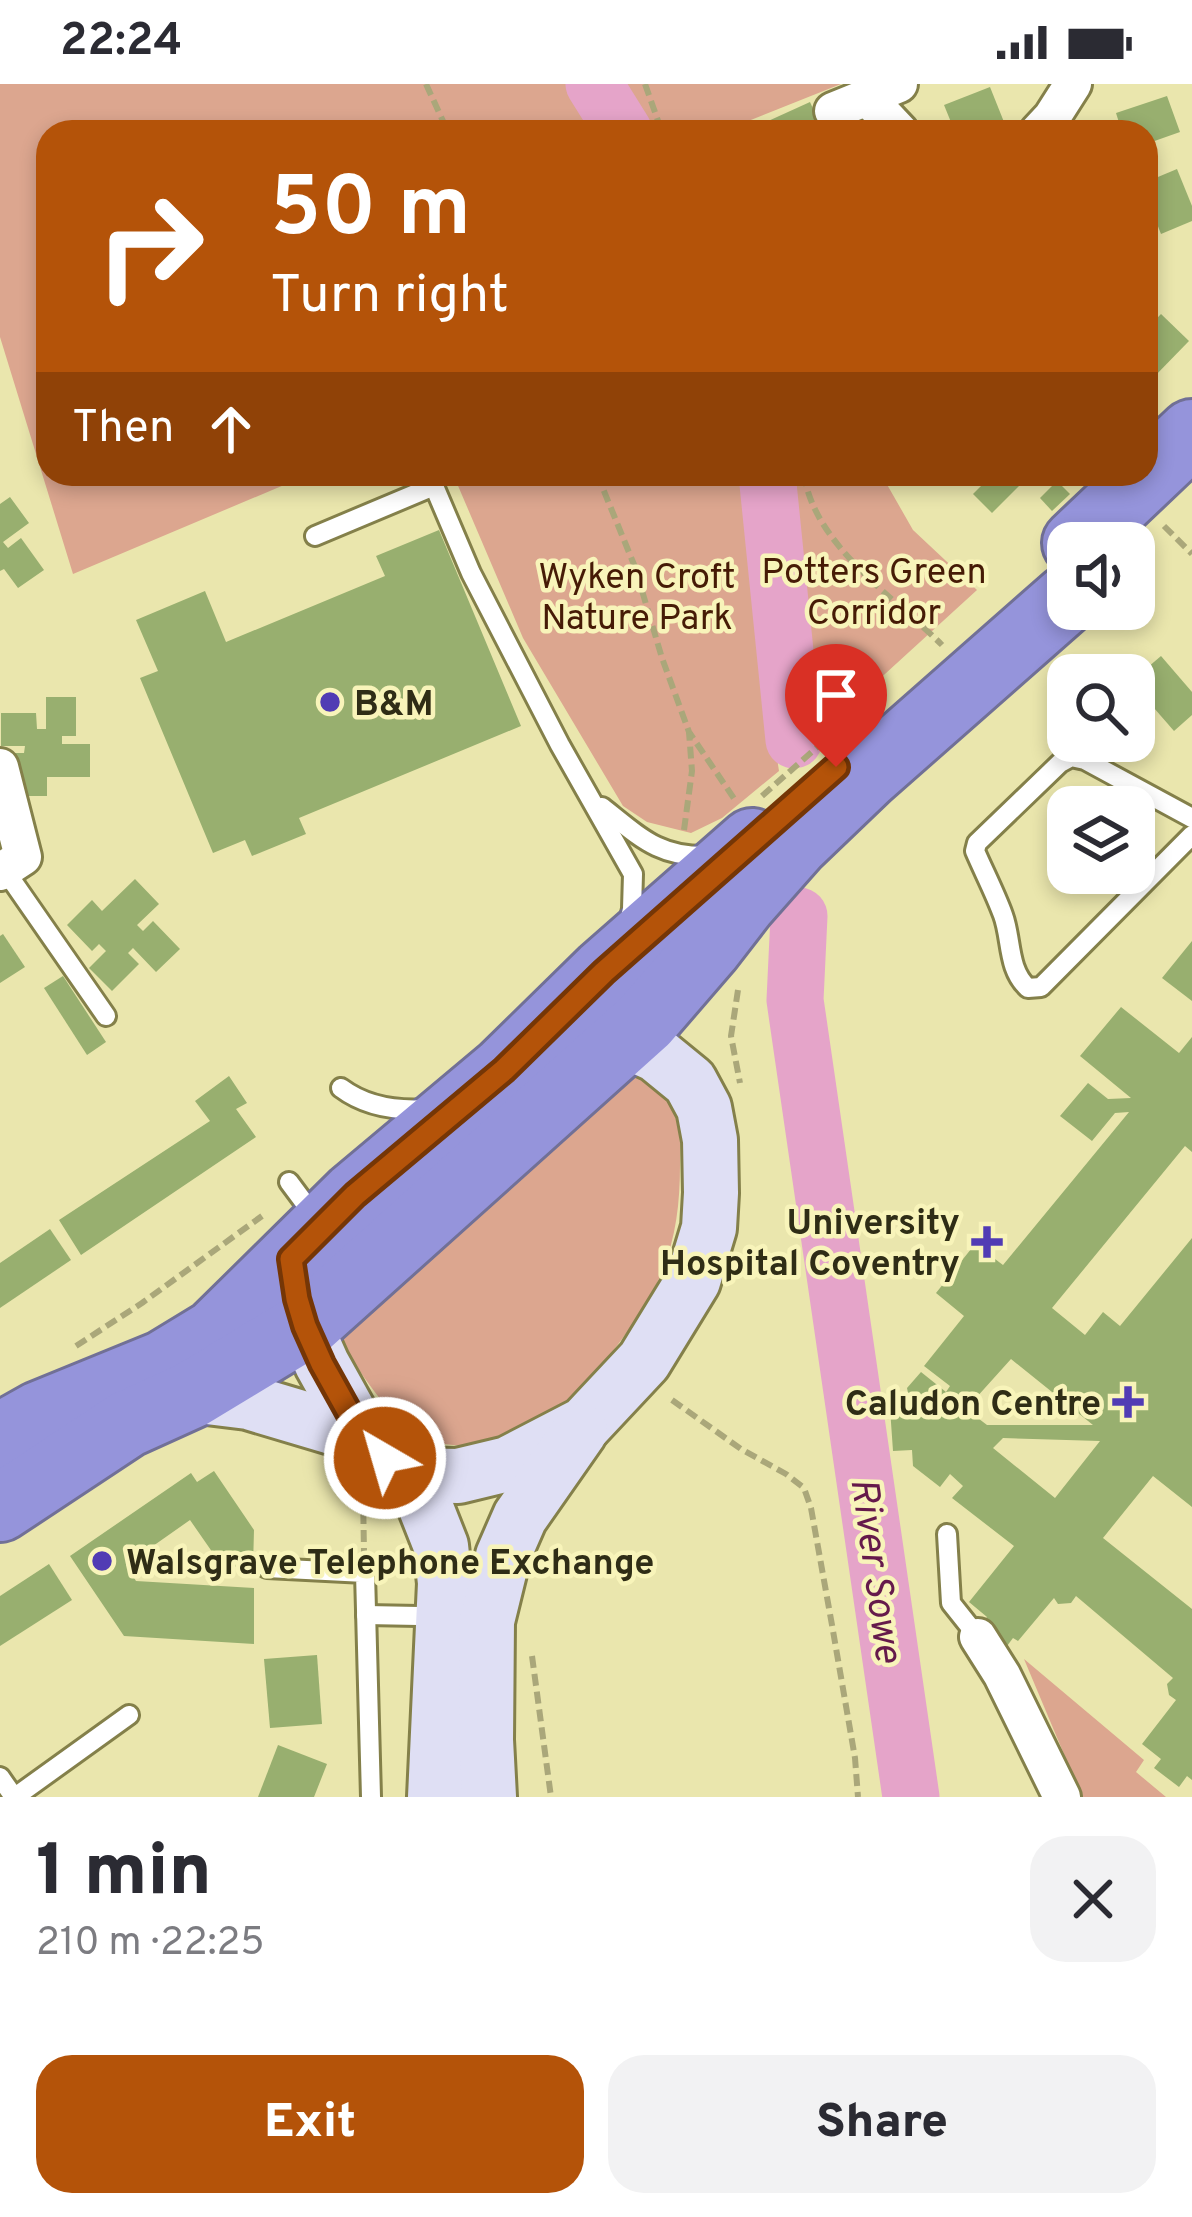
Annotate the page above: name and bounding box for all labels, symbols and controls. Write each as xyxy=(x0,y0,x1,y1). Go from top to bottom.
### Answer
text: 22:24 xyxy=(60,14,182,71)
text: 50 m xyxy=(270,159,471,265)
icon: right xyxy=(72,168,228,324)
text: Turn right xyxy=(270,263,509,332)
icon: ahead xyxy=(198,396,264,462)
text: Then xyxy=(72,401,174,458)
map controls xyxy=(1047,522,1155,894)
button: sound xyxy=(1047,522,1155,630)
park label: Potters Green Corridor xyxy=(761,551,987,638)
park label: Wyken Croft Nature Park xyxy=(538,556,736,643)
pin xyxy=(785,644,887,767)
button: search xyxy=(1047,654,1155,762)
icon: arrive xyxy=(803,662,869,728)
place label: B&M xyxy=(354,683,434,729)
marker: B&M xyxy=(317,689,343,715)
button: layers xyxy=(1047,786,1155,894)
place label: University Hospital Coventry xyxy=(660,1202,960,1289)
marker: University Hospital Coventry xyxy=(971,1226,1003,1258)
place label: Caludon Centre xyxy=(845,1383,1101,1429)
marker: Caludon Centre xyxy=(1112,1386,1144,1418)
position arrow xyxy=(322,1395,448,1521)
water label: River Sowe xyxy=(836,1475,911,1667)
place label: Walsgrave Telephone Exchange xyxy=(126,1542,654,1588)
marker: Walsgrave Telephone Exchange xyxy=(89,1548,115,1574)
text: 1 min xyxy=(36,1829,212,1921)
button: close xyxy=(1030,1836,1156,1962)
text: 210 m · 22:25 xyxy=(36,1920,265,1969)
button: Exit xyxy=(36,2055,584,2193)
button: Share xyxy=(608,2055,1156,2193)

